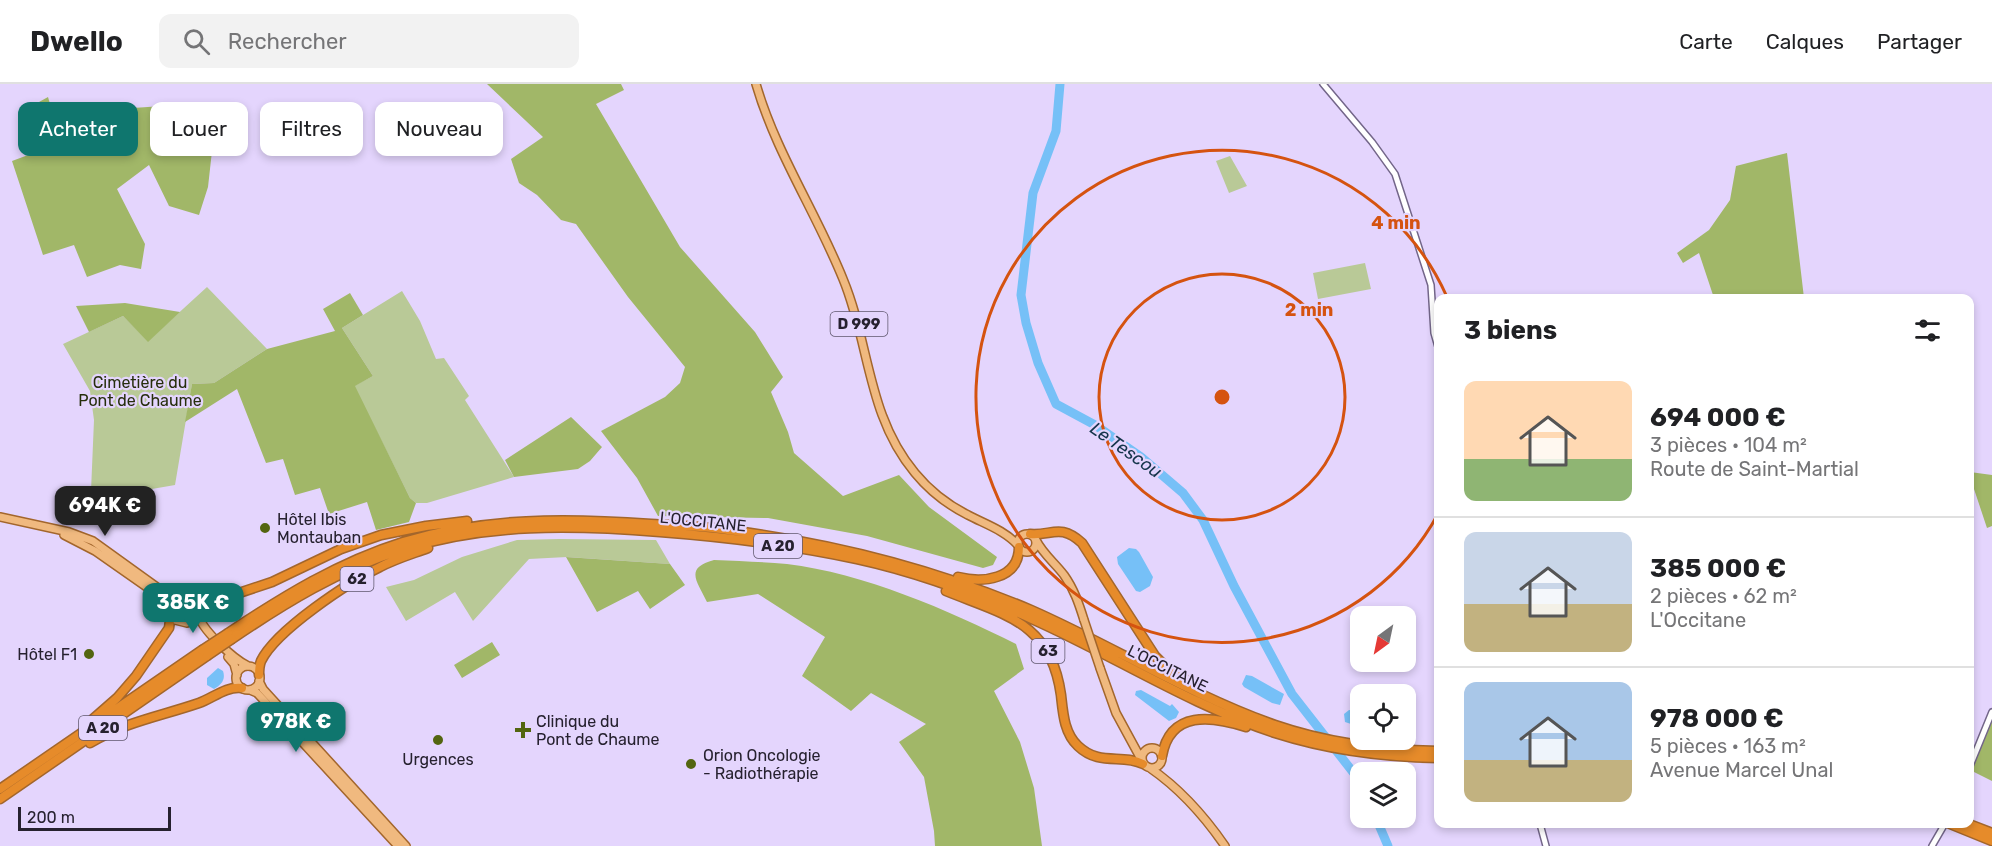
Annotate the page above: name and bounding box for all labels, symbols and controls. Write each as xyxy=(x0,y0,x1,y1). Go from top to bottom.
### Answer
search box xyxy=(159,14,579,68)
text: Dwello xyxy=(30,25,123,58)
icon: search xyxy=(180,25,213,58)
text: Rechercher xyxy=(228,28,347,55)
text: Carte xyxy=(1679,29,1733,54)
text: Calques xyxy=(1766,29,1844,54)
text: Partager xyxy=(1877,29,1962,54)
chip: Acheter xyxy=(18,102,138,156)
chip: Louer xyxy=(150,102,248,156)
chip: Filtres xyxy=(260,102,363,156)
chip: Nouveau xyxy=(375,102,503,156)
text: 4 min xyxy=(1371,212,1421,234)
text: 2 min xyxy=(1285,299,1333,321)
road number: D 999 xyxy=(830,312,888,336)
icon: filters xyxy=(1911,314,1944,347)
text: 3 biens xyxy=(1464,315,1557,346)
park label: Cimetière du Pont de Chaume xyxy=(78,373,202,410)
centre of rings xyxy=(1212,387,1232,407)
text: 694 000 € xyxy=(1650,402,1786,433)
icon: home xyxy=(1512,405,1584,477)
water label: Le Tescou xyxy=(1086,417,1166,483)
text: 3 pièces · 104 m² xyxy=(1650,433,1807,457)
text: Route de Saint-Martial xyxy=(1650,457,1859,481)
pin: 694K € xyxy=(56,486,154,537)
text: 694K € xyxy=(69,493,141,517)
street label: L'OCCITANE xyxy=(659,508,747,535)
place label: Hôtel Ibis Montauban xyxy=(277,510,361,547)
marker: Hôtel Ibis Montauban xyxy=(258,521,272,535)
road number: A 20 xyxy=(754,534,802,558)
text: 385 000 € xyxy=(1650,553,1786,584)
icon: home xyxy=(1512,556,1584,628)
road number: 62 xyxy=(340,567,374,591)
pin: 385K € xyxy=(144,583,242,634)
text: 2 pièces · 62 m² xyxy=(1650,584,1797,608)
text: 385K € xyxy=(157,590,229,614)
north arrow xyxy=(1350,606,1416,672)
map controls xyxy=(1350,606,1416,828)
text: L'Occitane xyxy=(1650,608,1746,632)
road number: 63 xyxy=(1032,639,1064,663)
street label: L'OCCITANE xyxy=(1125,641,1211,696)
place label: Hôtel F1 xyxy=(17,645,77,664)
marker: Hôtel F1 xyxy=(82,647,96,661)
button: locate xyxy=(1350,684,1416,750)
pin: 978K € xyxy=(247,702,345,753)
text: 978 000 € xyxy=(1650,703,1784,734)
icon: home xyxy=(1512,706,1584,778)
text: 978K € xyxy=(261,709,331,733)
place label: Clinique du Pont de Chaume xyxy=(536,712,660,749)
road number: A 20 xyxy=(79,716,127,740)
marker: Clinique du Pont de Chaume xyxy=(514,721,532,739)
marker: Urgences xyxy=(431,733,445,747)
text: 5 pièces · 163 m² xyxy=(1650,734,1806,758)
place label: Orion Oncologie - Radiothérapie xyxy=(703,746,821,783)
place label: Urgences xyxy=(402,750,474,769)
marker: Orion Oncologie - Radiothérapie xyxy=(684,757,698,771)
text: Avenue Marcel Unal xyxy=(1650,758,1833,782)
button: layers xyxy=(1350,762,1416,828)
scale bar xyxy=(18,804,171,832)
text: 200 m xyxy=(27,808,75,827)

